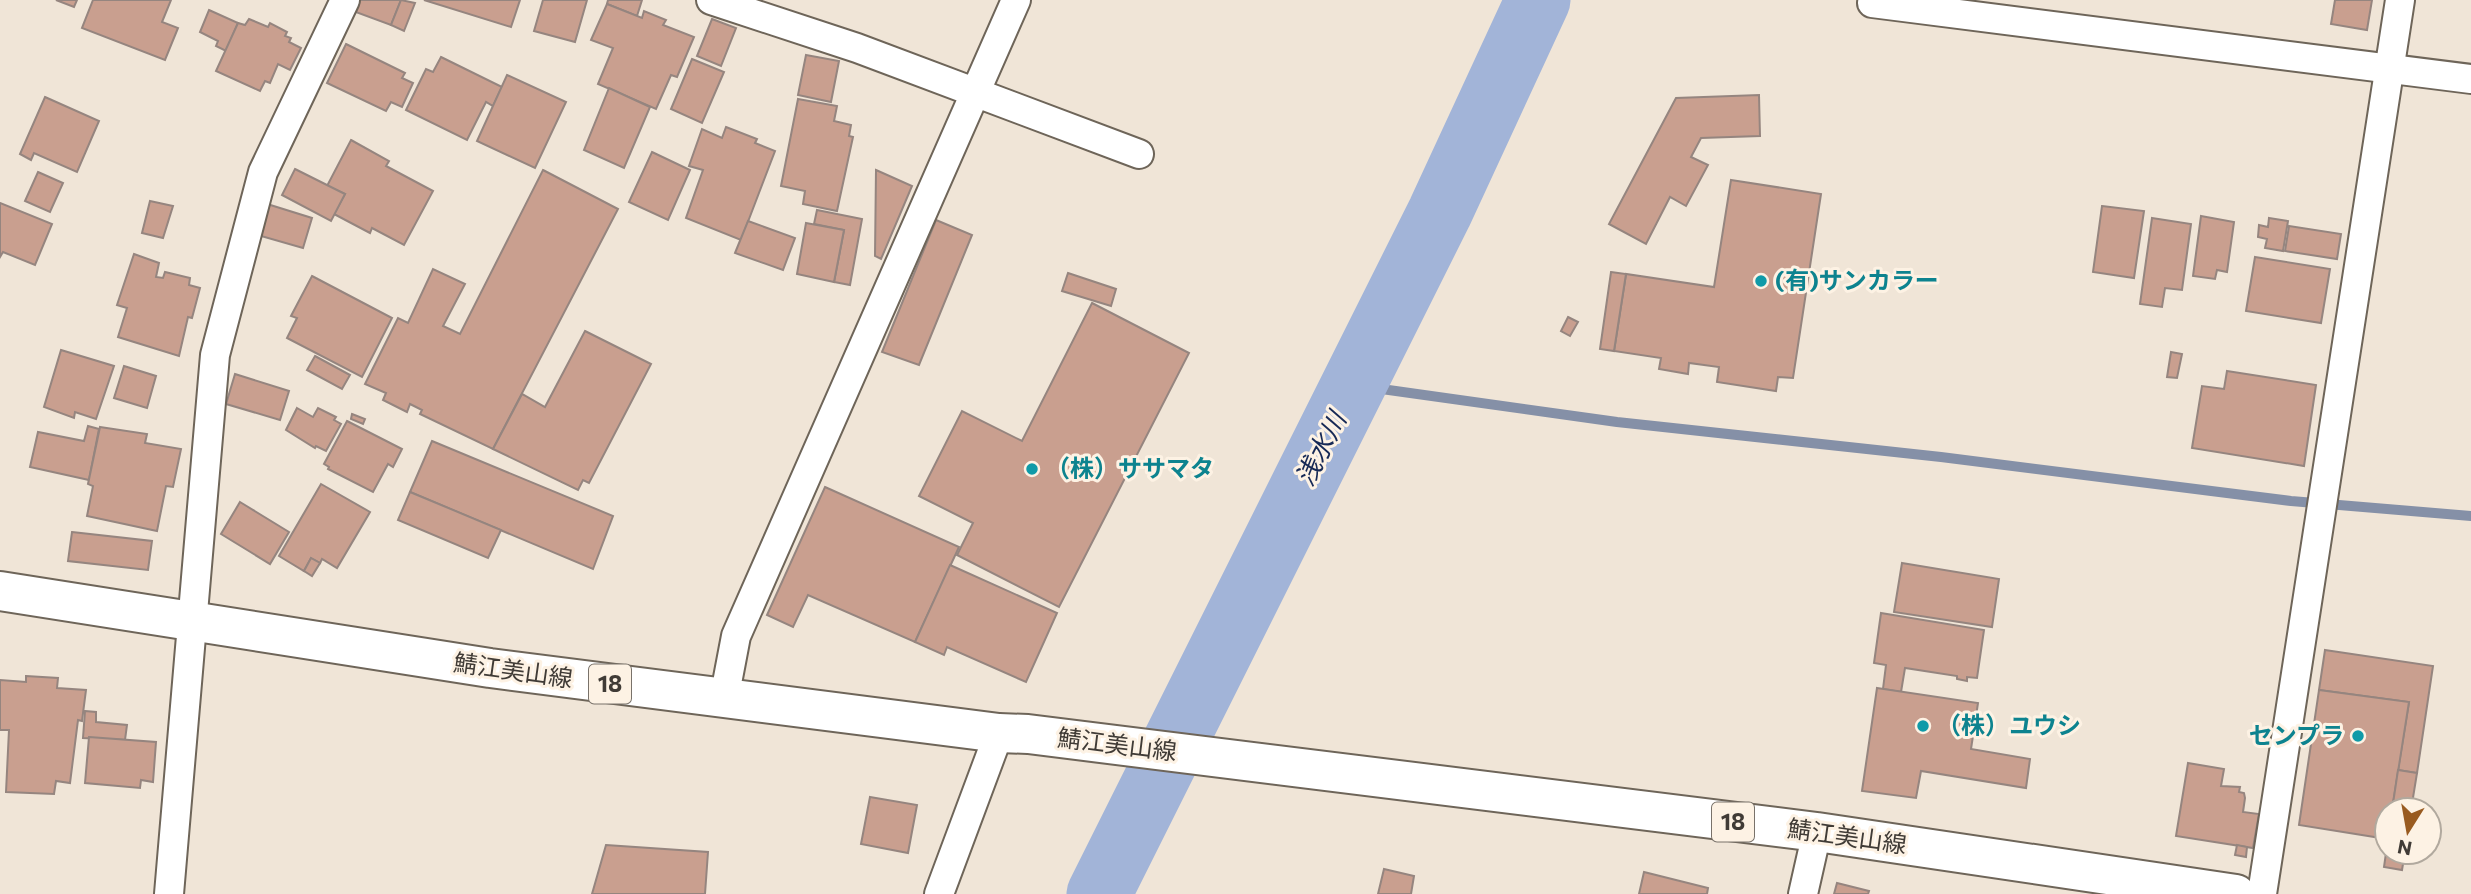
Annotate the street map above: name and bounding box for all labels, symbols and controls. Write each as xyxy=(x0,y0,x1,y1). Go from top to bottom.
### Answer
place label: (有)サンカラー xyxy=(1775,265,1939,294)
marker: (有)サンカラー xyxy=(1753,273,1769,289)
water label: 浅水川 xyxy=(1288,404,1353,490)
place label: （株）ササマタ xyxy=(1046,453,1214,482)
marker: （株）ササマタ xyxy=(1024,461,1040,477)
street label: 鯖江美山線 xyxy=(452,647,575,692)
road number: 18 xyxy=(589,664,631,704)
place label: （株）ユウシ xyxy=(1937,710,2081,739)
marker: （株）ユウシ xyxy=(1915,718,1931,734)
place label: センプラ xyxy=(2249,720,2344,749)
street label: 鯖江美山線 xyxy=(1056,722,1179,765)
marker: センプラ xyxy=(2350,728,2366,744)
north arrow xyxy=(2373,796,2443,866)
road number: 18 xyxy=(1712,802,1754,842)
street label: 鯖江美山線 xyxy=(1786,813,1909,858)
text: N xyxy=(2395,836,2414,861)

